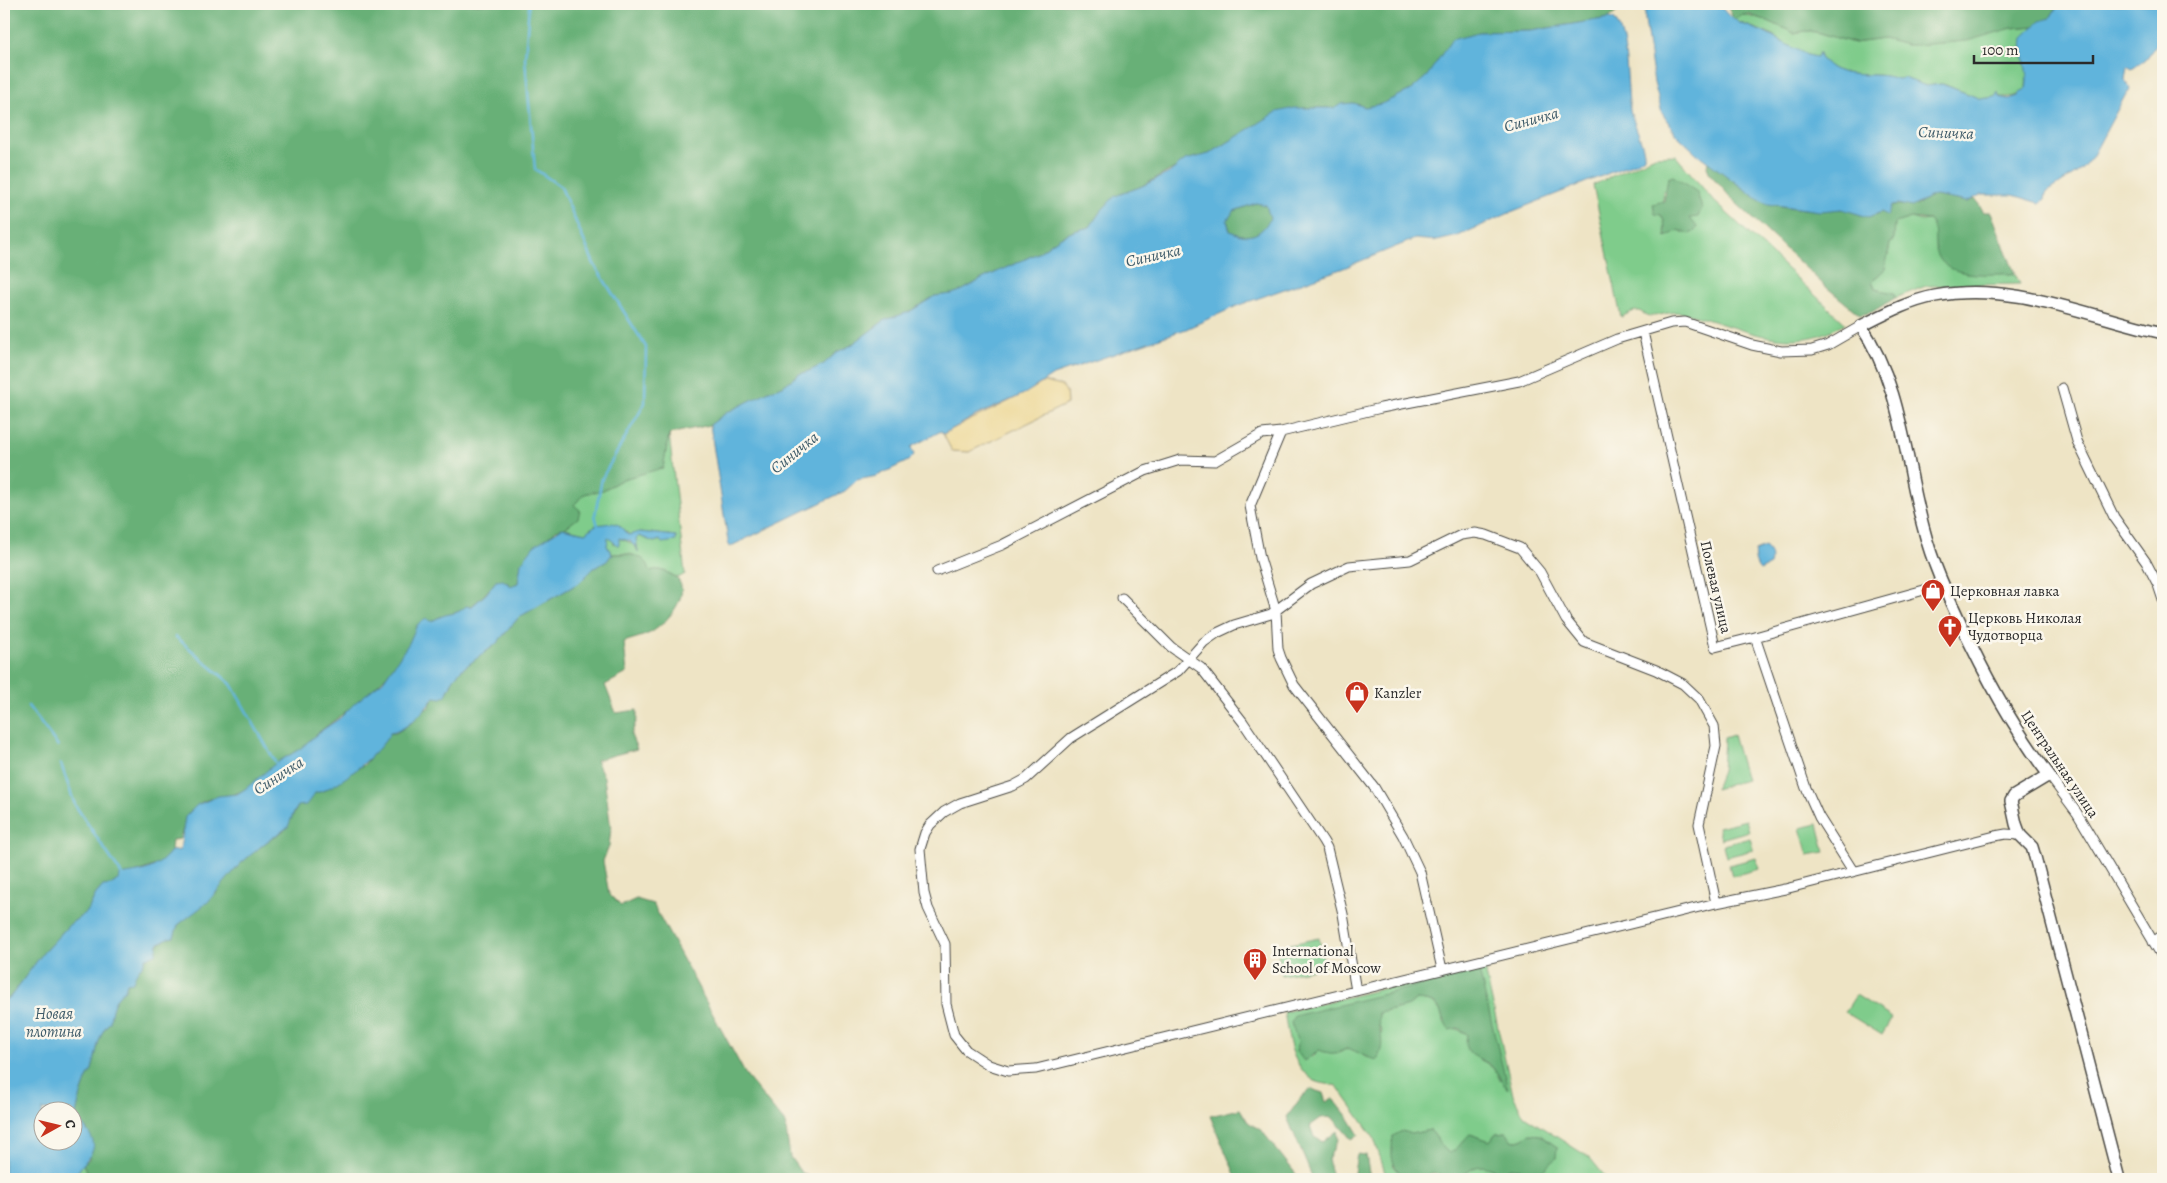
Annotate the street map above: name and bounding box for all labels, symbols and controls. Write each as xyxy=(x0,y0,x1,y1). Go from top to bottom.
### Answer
scale bar xyxy=(1974,32,2093,64)
text: 100 m xyxy=(1982,40,2019,60)
water label: Синичка xyxy=(1501,102,1561,138)
water label: Синичка xyxy=(1918,121,1974,145)
water label: Синичка xyxy=(1124,239,1183,273)
water label: Синичка xyxy=(766,427,823,479)
street label: Полевая улица xyxy=(1696,539,1736,636)
shop icon: Церковная лавка xyxy=(1920,578,1946,612)
place label: Церковная лавка xyxy=(1950,581,2059,601)
place label: Церковь Николая Чудотворца xyxy=(1968,608,2082,645)
church icon: Церковь Николая Чудотворца xyxy=(1937,614,1963,648)
shop icon: Kanzler xyxy=(1344,680,1370,714)
place label: Kanzler xyxy=(1374,683,1422,703)
street label: Центральная улица xyxy=(2017,706,2104,822)
water label: Синичка xyxy=(249,751,308,800)
place label: International School of Moscow xyxy=(1272,941,1381,978)
building icon: International School of Moscow xyxy=(1242,947,1268,981)
water label: Новая плотина xyxy=(26,1003,82,1043)
north arrow xyxy=(32,1100,82,1150)
text: С xyxy=(60,1119,80,1130)

